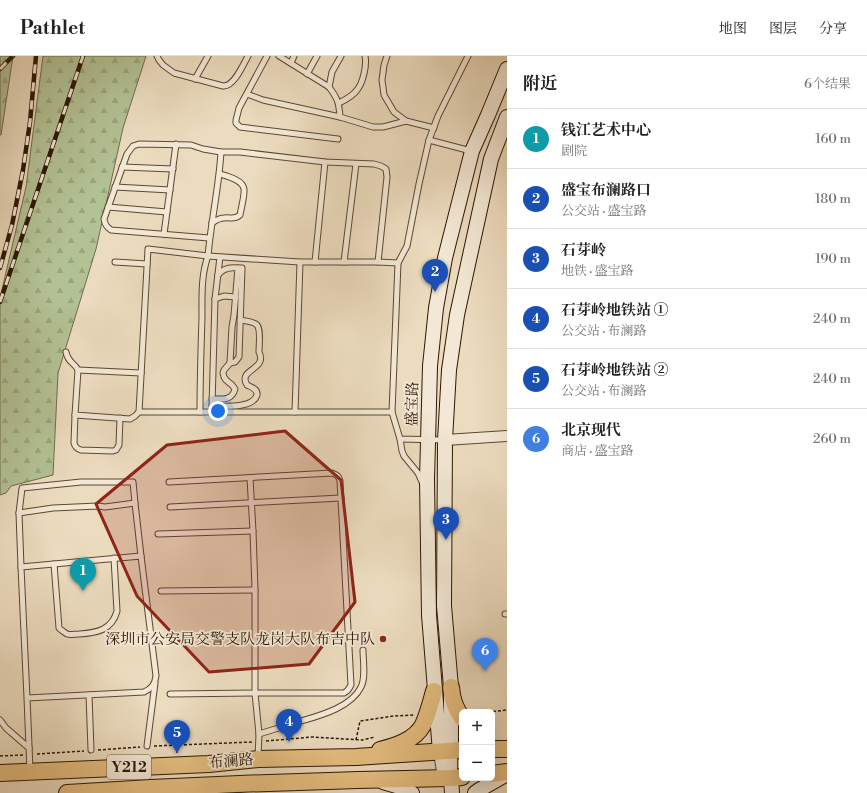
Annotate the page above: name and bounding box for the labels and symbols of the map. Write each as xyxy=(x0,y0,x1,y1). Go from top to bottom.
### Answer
pin: 2 xyxy=(422,259,448,292)
street label: 盛宝路 xyxy=(403,381,422,427)
your location xyxy=(208,401,228,421)
pin: 3 xyxy=(433,507,459,540)
pin: 1 xyxy=(70,558,96,591)
place label: 深圳市公安局交警支队龙岗大队布吉中队 xyxy=(105,630,375,649)
marker: 深圳市公安局交警支队龙岗大队布吉中队 xyxy=(378,634,388,644)
pin: 6 xyxy=(472,638,498,671)
pin: 4 xyxy=(276,709,302,742)
pin: 5 xyxy=(164,720,190,753)
street label: 布澜路 xyxy=(208,750,254,773)
road number: Y212 xyxy=(107,755,151,779)

